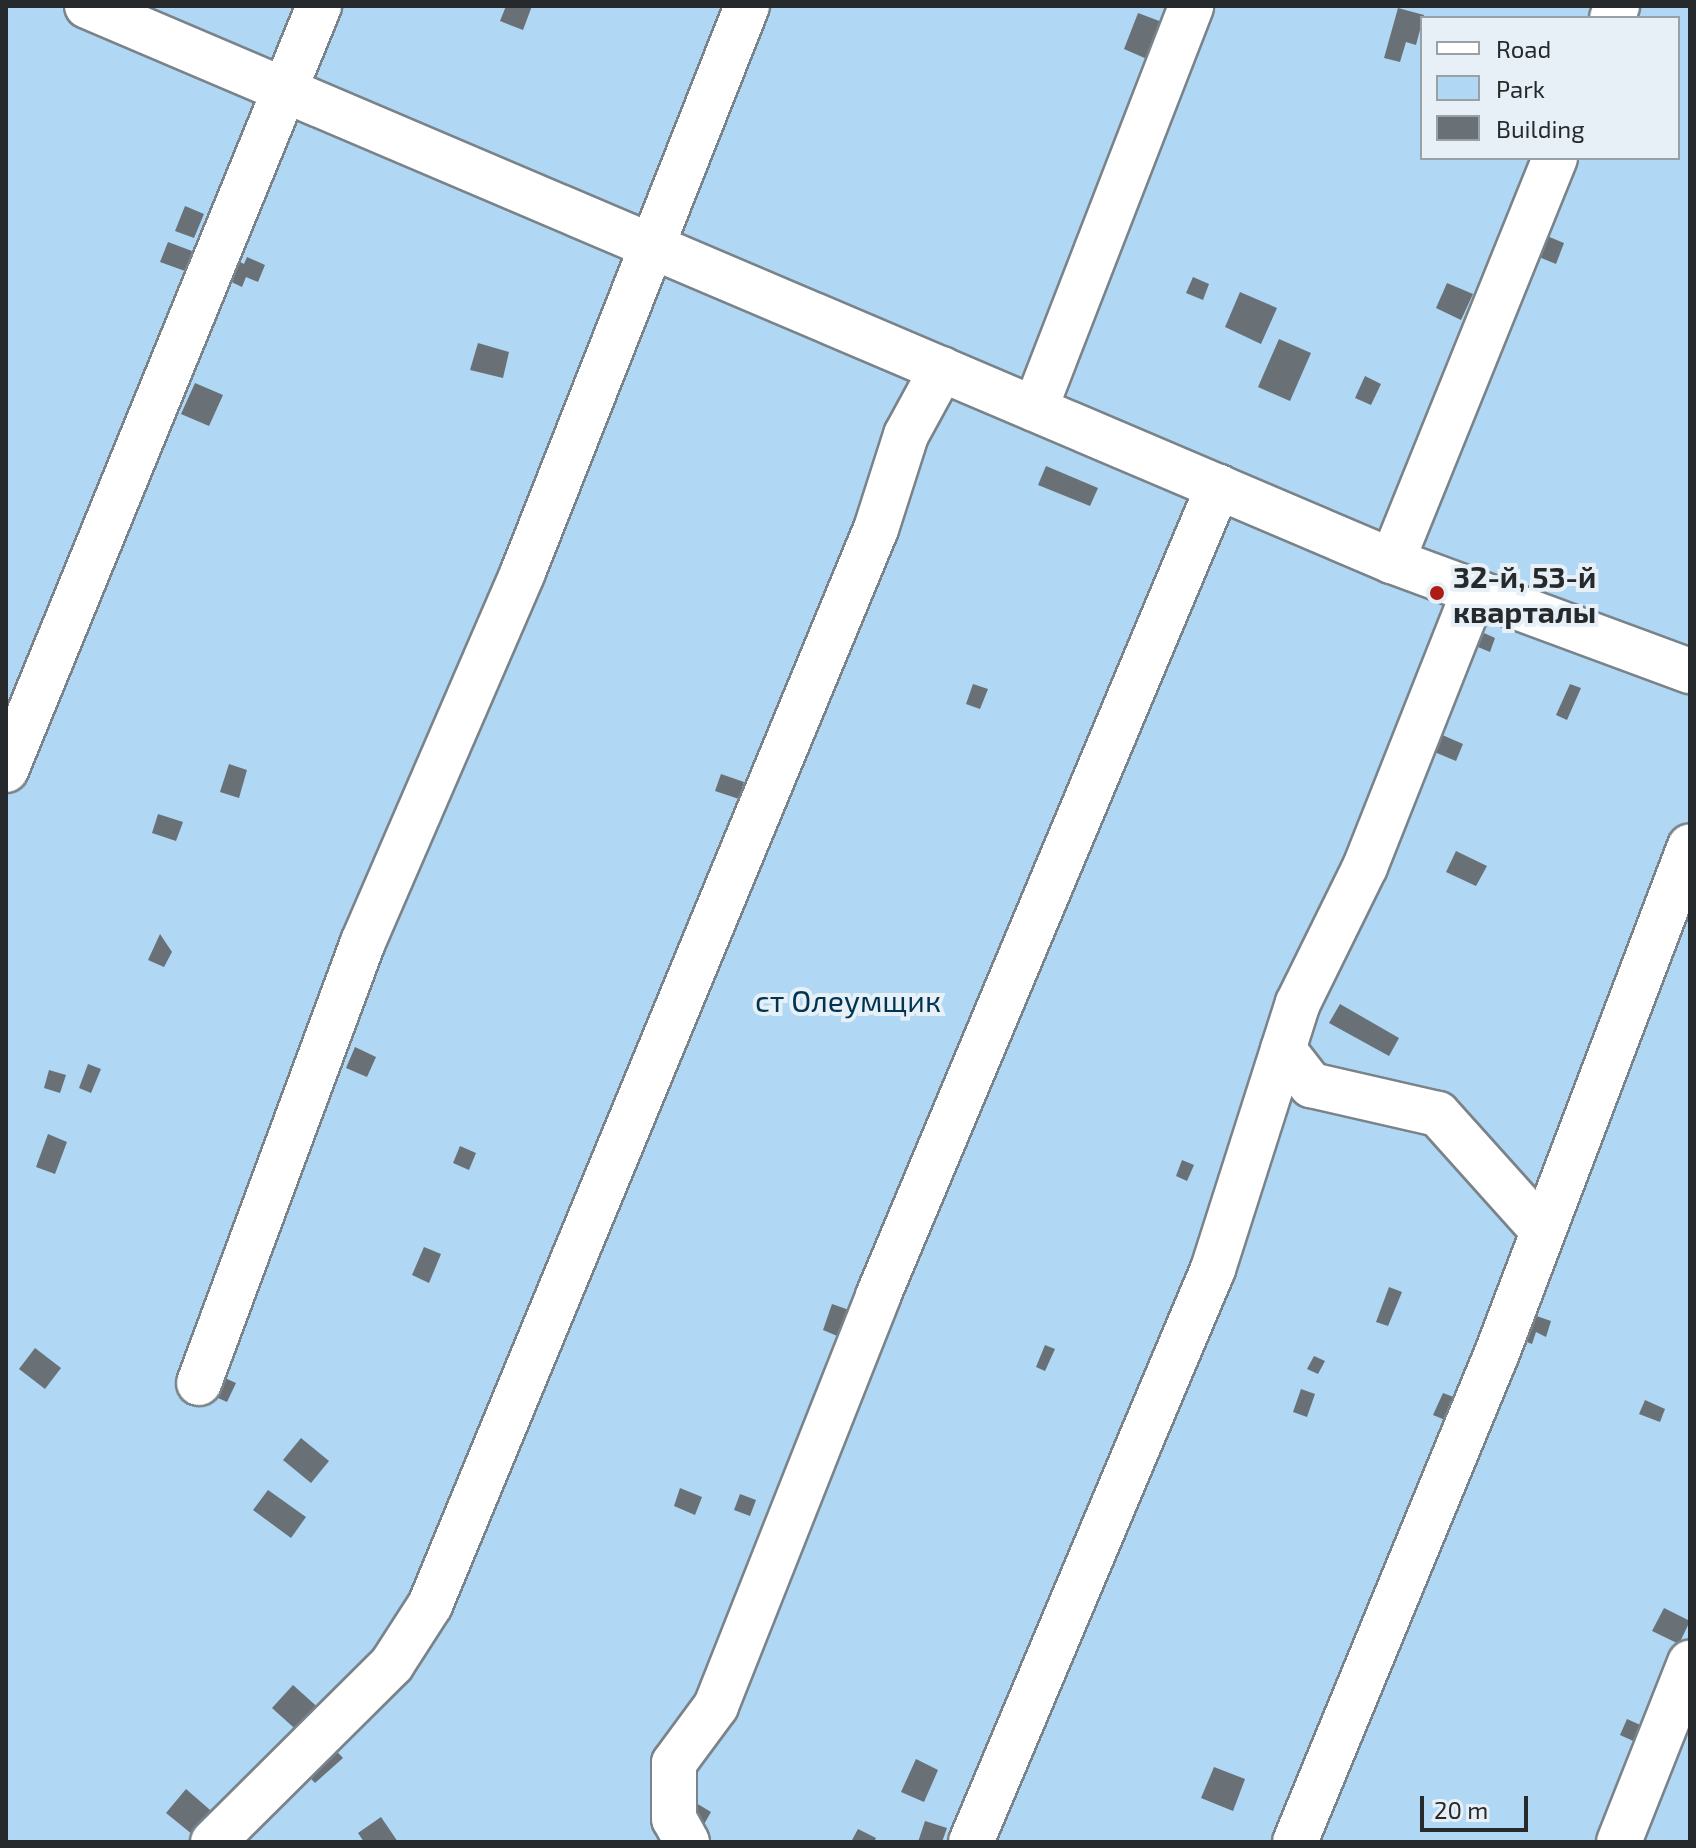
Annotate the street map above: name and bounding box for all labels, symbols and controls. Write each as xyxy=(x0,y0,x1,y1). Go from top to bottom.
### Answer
legend xyxy=(1420,16,1680,160)
text: Road xyxy=(1496,34,1551,63)
text: Park xyxy=(1496,74,1545,103)
text: Building xyxy=(1496,114,1585,143)
place label: 32-й, 53-й кварталы xyxy=(1453,558,1596,628)
marker: 32-й, 53-й кварталы xyxy=(1428,584,1446,602)
park label: ст Олеумщик xyxy=(755,982,941,1018)
scale bar xyxy=(1424,1780,1532,1830)
text: 20 m xyxy=(1434,1795,1488,1824)

